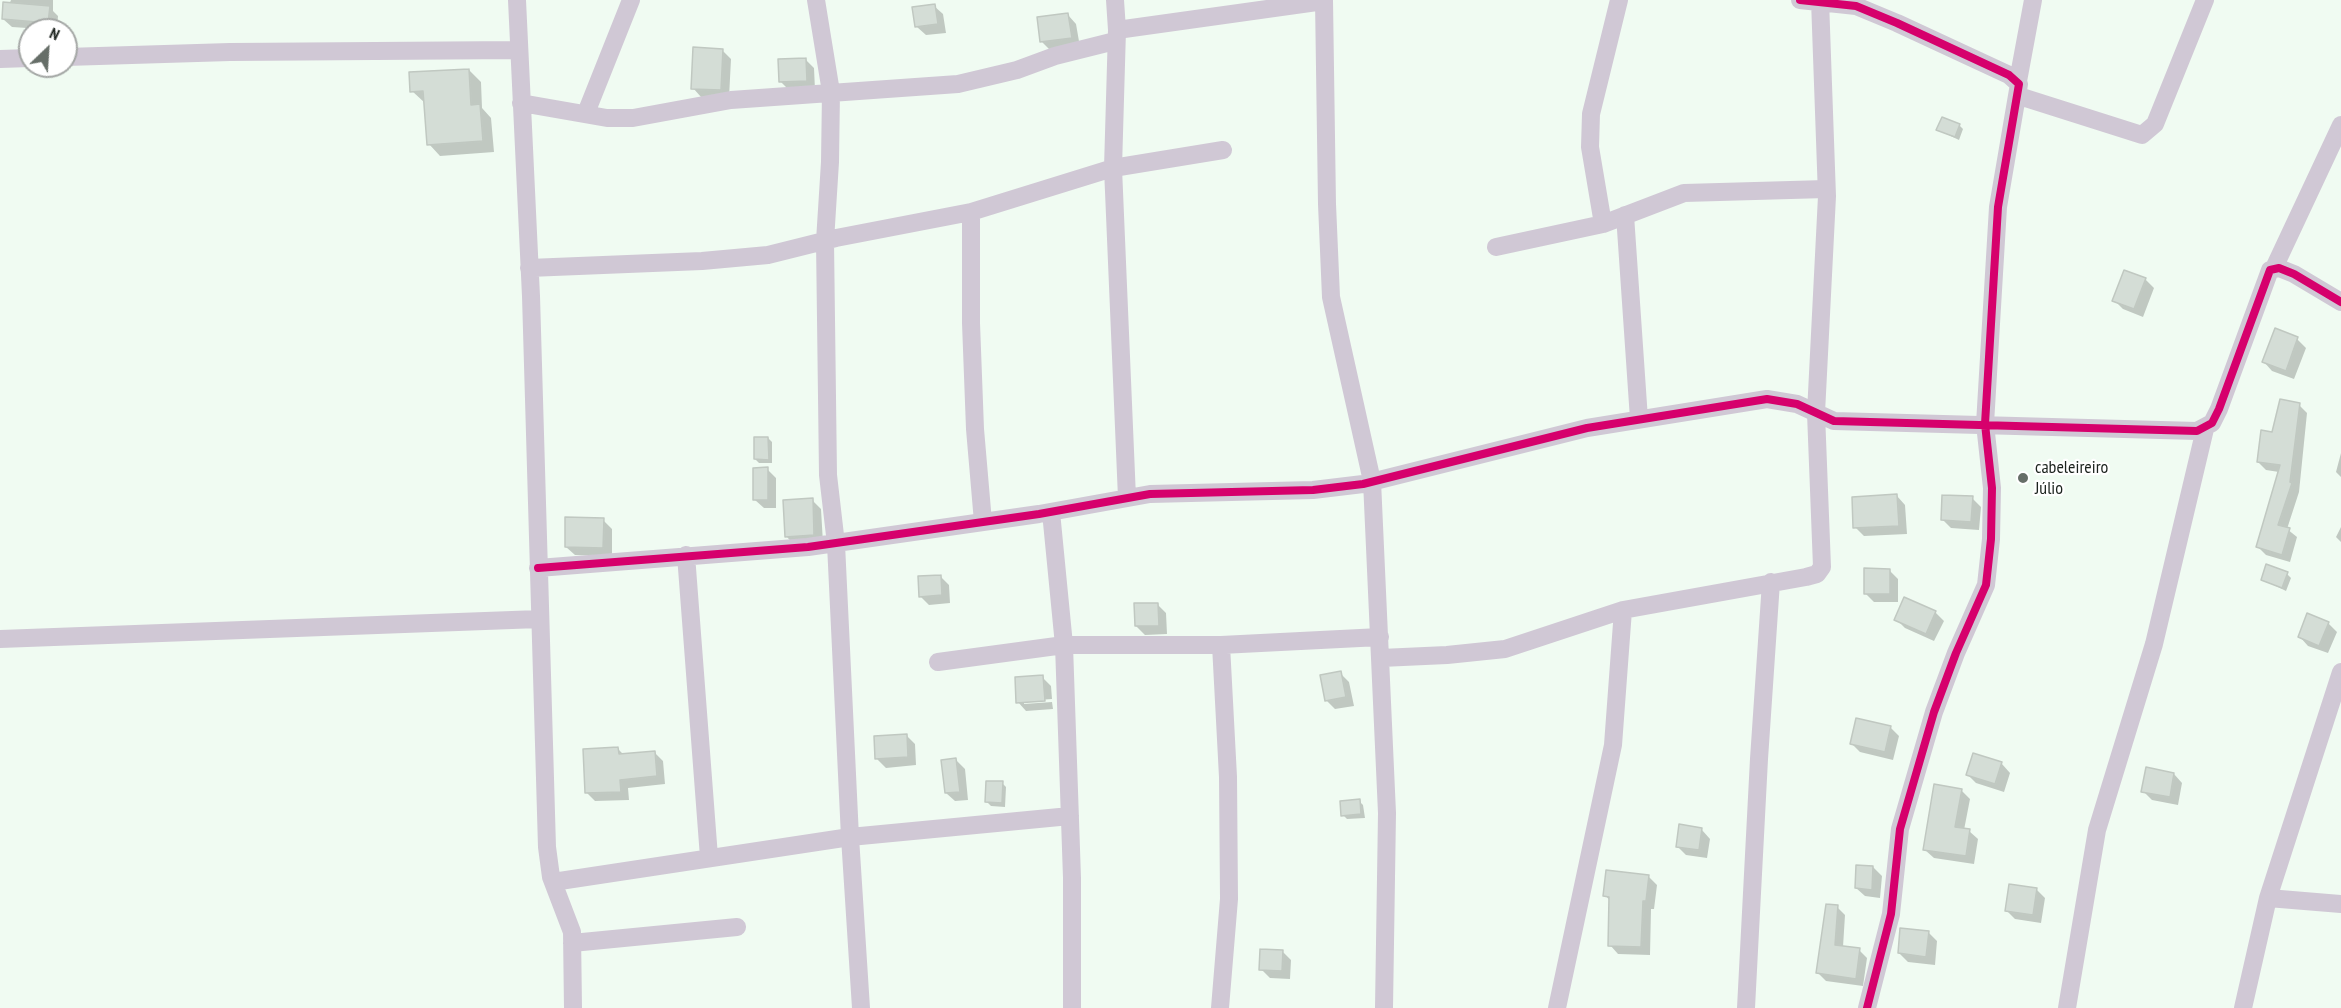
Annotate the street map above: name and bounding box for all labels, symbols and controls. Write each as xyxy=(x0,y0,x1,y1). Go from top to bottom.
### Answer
north arrow xyxy=(18,18,78,78)
text: N xyxy=(47,23,63,44)
place label: cabeleireiro Júlio xyxy=(2035,457,2108,500)
marker: cabeleireiro Júlio xyxy=(2016,471,2030,485)

